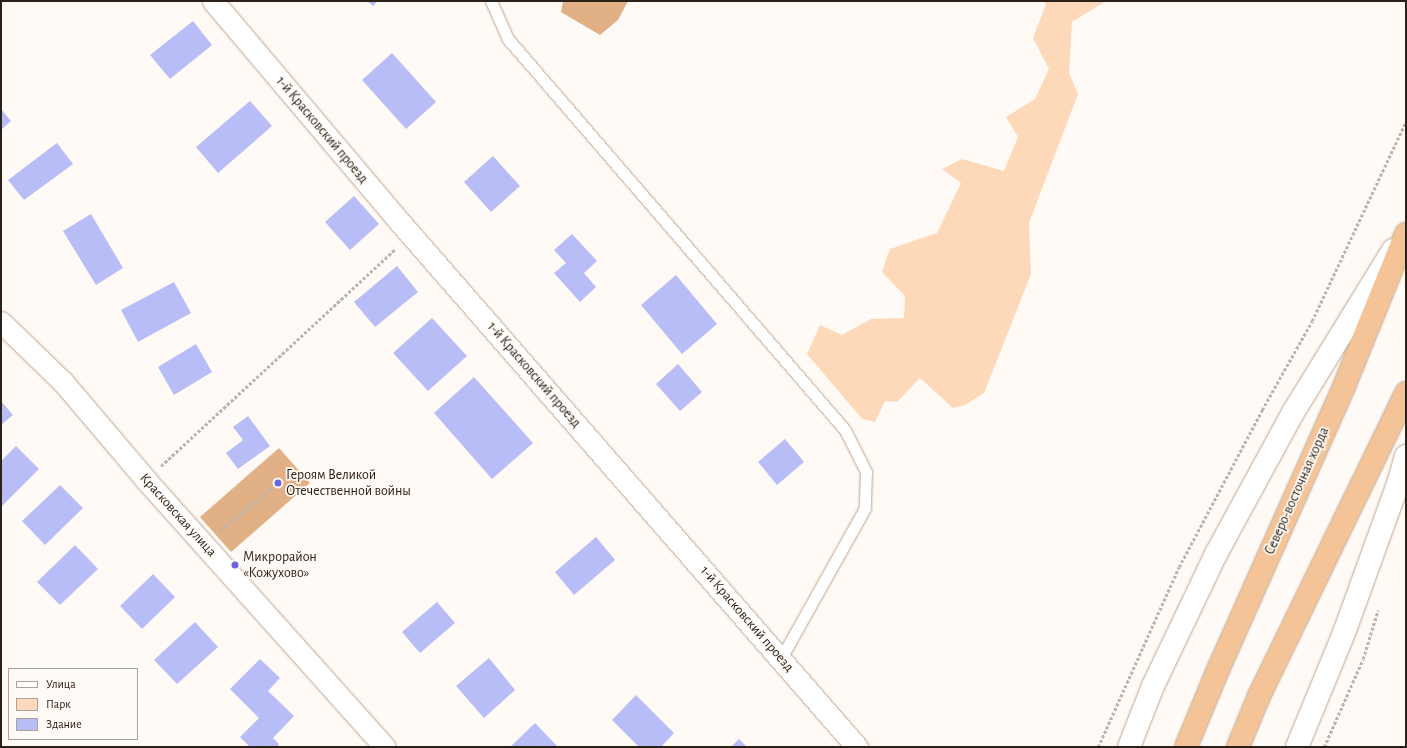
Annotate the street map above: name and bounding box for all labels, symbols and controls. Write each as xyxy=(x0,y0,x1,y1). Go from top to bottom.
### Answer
street label: 1-й Красковский проезд xyxy=(272,73,372,187)
street label: 1-й Красковский проезд xyxy=(484,319,584,431)
street label: Северо-восточная хорда xyxy=(1261,425,1333,557)
place label: Героям Великой Отечественной войны xyxy=(286,467,411,500)
street label: Красковская улица xyxy=(136,470,220,560)
marker: Героям Великой Отечественной войны xyxy=(273,478,283,488)
place label: Микрорайон «Кожухово» xyxy=(243,549,317,582)
marker: Микрорайон «Кожухово» xyxy=(230,560,240,570)
street label: 1-й Красковский проезд xyxy=(697,563,797,675)
legend xyxy=(8,668,138,740)
text: Улица xyxy=(46,678,76,690)
text: Парк xyxy=(46,698,71,710)
text: Здание xyxy=(46,718,82,730)

